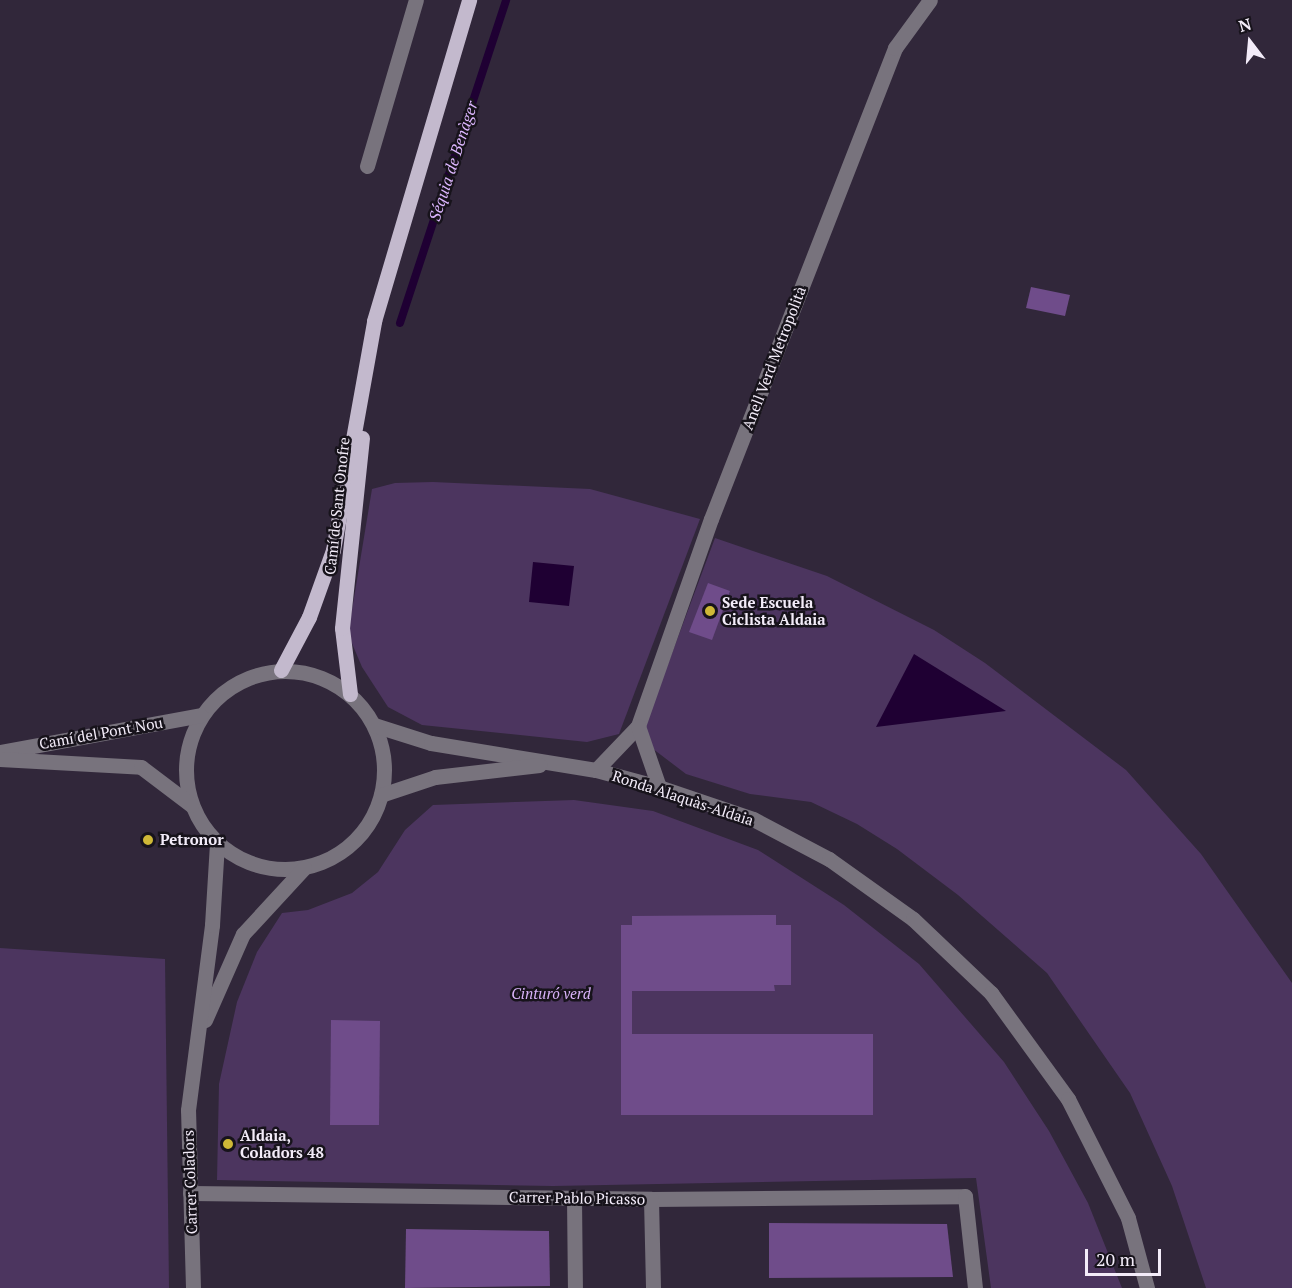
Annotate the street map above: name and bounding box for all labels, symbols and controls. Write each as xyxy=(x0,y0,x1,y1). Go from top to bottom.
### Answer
north arrow xyxy=(1220,12,1280,72)
text: N xyxy=(1236,12,1254,37)
water label: Séquia de Benàger xyxy=(425,99,481,223)
street label: Anell Verd Metropolità xyxy=(738,284,810,432)
street label: Camí de Sant Onofre xyxy=(321,436,353,576)
place label: Sede Escuela Ciclista Aldaia xyxy=(722,593,826,628)
marker: Sede Escuela Ciclista Aldaia xyxy=(703,604,717,618)
street label: Camí del Pont Nou xyxy=(38,713,164,753)
street label: Ronda Alaquàs-Aldaia xyxy=(610,767,756,829)
place label: Petronor xyxy=(160,831,224,849)
marker: Petronor xyxy=(141,833,155,847)
park label: Cinturó verd xyxy=(511,985,591,1003)
place label: Aldaia, Coladors 48 xyxy=(240,1126,324,1161)
street label: Carrer Coladors xyxy=(179,1130,201,1234)
marker: Aldaia, Coladors 48 xyxy=(221,1137,235,1151)
street label: Carrer Pablo Picasso xyxy=(509,1188,645,1208)
scale bar xyxy=(1088,1237,1164,1275)
text: 20 m xyxy=(1096,1247,1135,1271)

